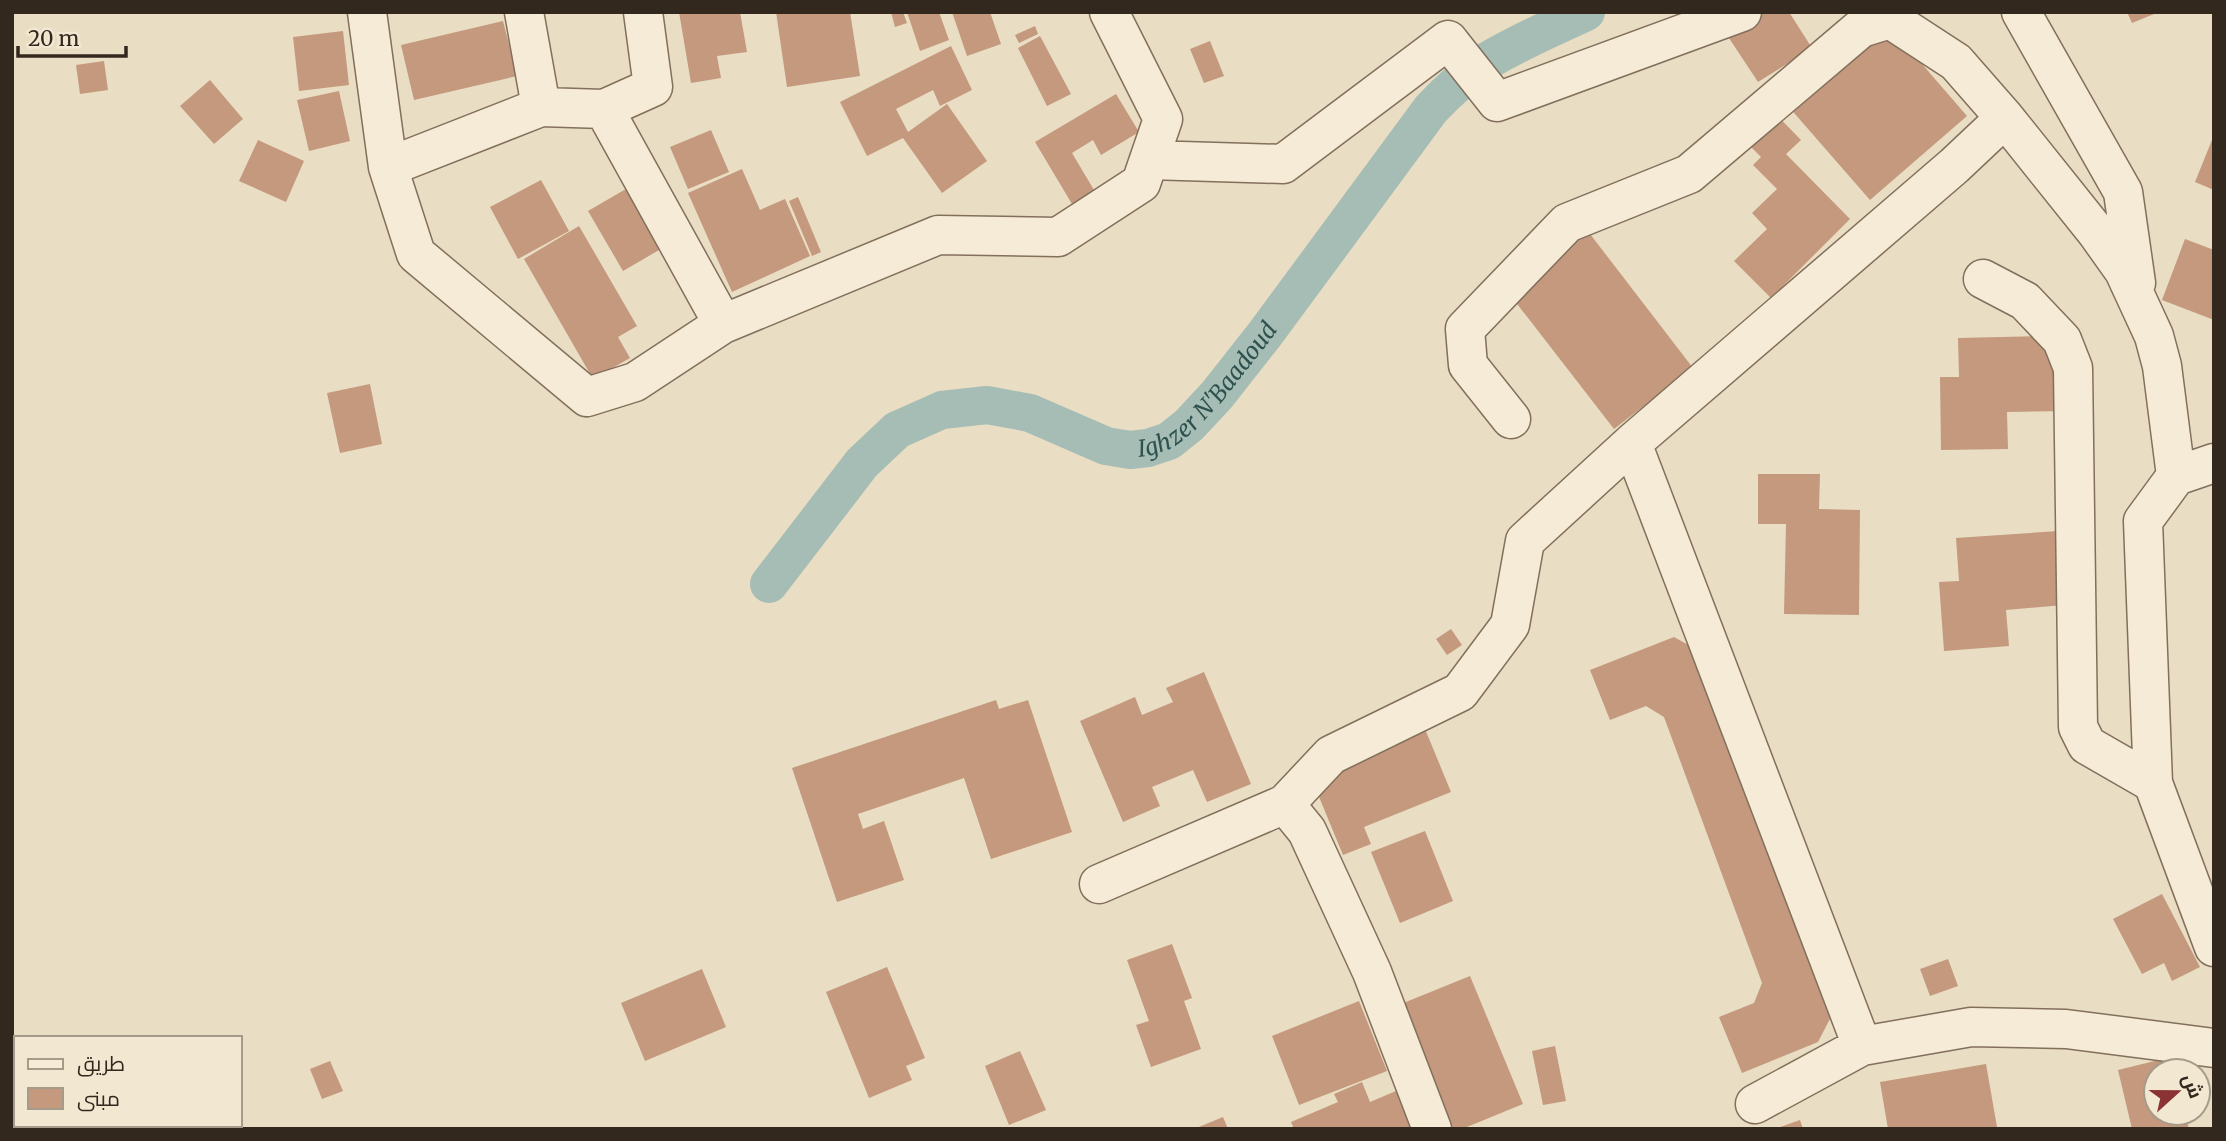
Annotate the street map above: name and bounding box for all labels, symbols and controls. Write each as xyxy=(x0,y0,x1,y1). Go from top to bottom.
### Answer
scale bar xyxy=(18,14,126,58)
text: 20 m xyxy=(28,25,80,52)
water label: Ighzer N'Baadoud xyxy=(1136,316,1283,463)
legend xyxy=(14,1036,242,1127)
text: طريق xyxy=(77,1050,125,1077)
north arrow xyxy=(2142,1057,2212,1127)
text: ش xyxy=(2177,1070,2208,1102)
text: مبنى xyxy=(77,1085,120,1112)

